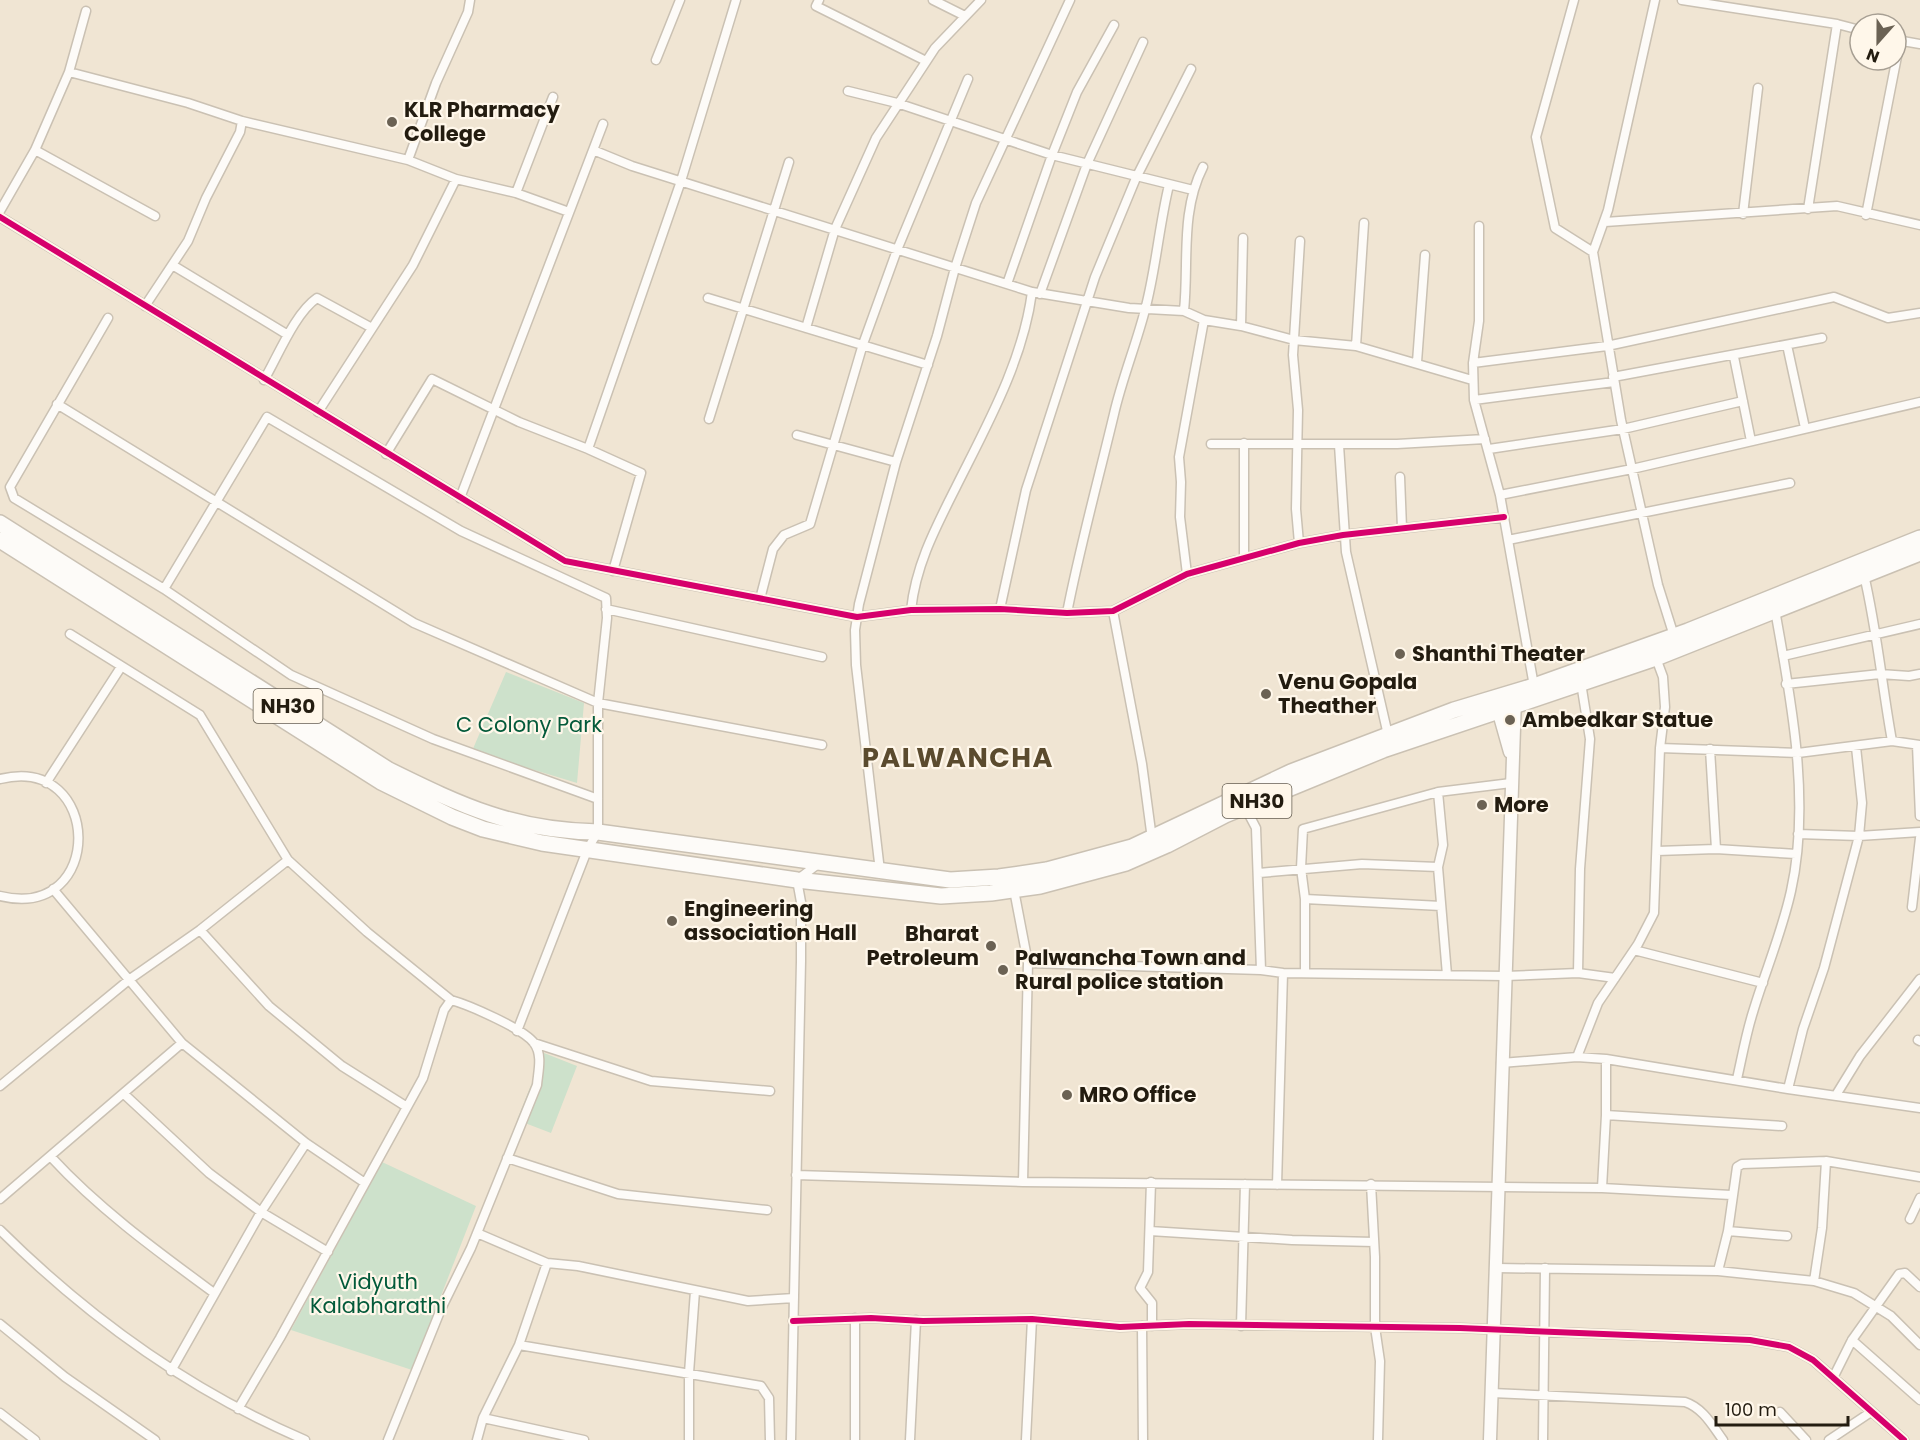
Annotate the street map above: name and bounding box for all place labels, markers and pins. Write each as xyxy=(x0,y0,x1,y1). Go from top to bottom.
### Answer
place label: KLR Pharmacy College xyxy=(404,95,561,148)
marker: KLR Pharmacy College xyxy=(385,115,399,129)
place label: Shanthi Theater xyxy=(1412,639,1585,668)
marker: Shanthi Theater xyxy=(1393,647,1407,661)
place label: Venu Gopala Theather xyxy=(1278,667,1417,720)
marker: Venu Gopala Theather xyxy=(1259,687,1273,701)
place label: Ambedkar Statue xyxy=(1522,705,1713,734)
marker: Ambedkar Statue xyxy=(1503,713,1517,727)
place label: More xyxy=(1494,790,1549,819)
marker: More xyxy=(1475,798,1489,812)
place label: Engineering association Hall xyxy=(684,894,857,947)
marker: Engineering association Hall xyxy=(665,914,679,928)
place label: Bharat Petroleum xyxy=(867,919,979,972)
marker: Bharat Petroleum xyxy=(984,939,998,953)
place label: Palwancha Town and Rural police station xyxy=(1015,943,1246,996)
marker: Palwancha Town and Rural police station xyxy=(996,963,1010,977)
place label: MRO Office xyxy=(1079,1080,1196,1109)
marker: MRO Office xyxy=(1060,1088,1074,1102)

